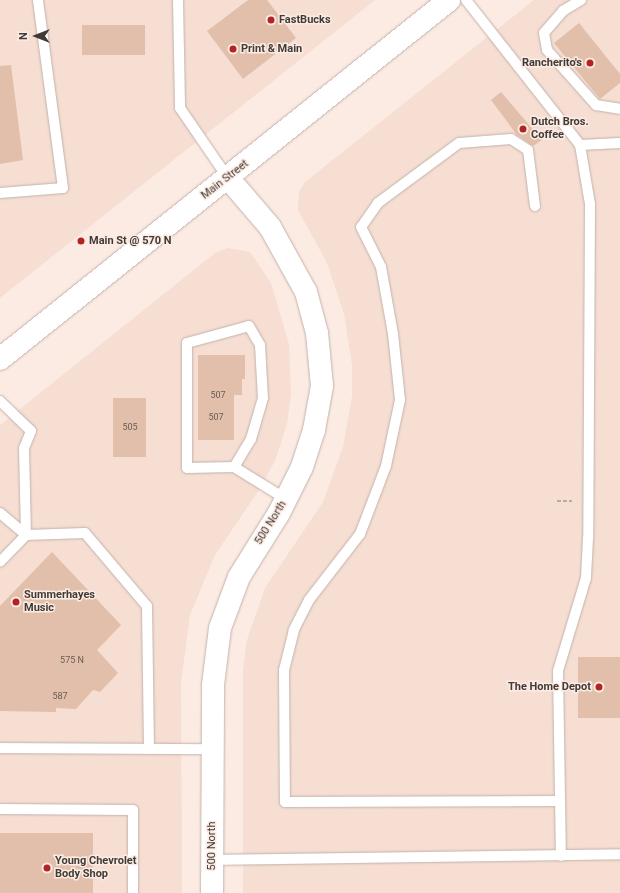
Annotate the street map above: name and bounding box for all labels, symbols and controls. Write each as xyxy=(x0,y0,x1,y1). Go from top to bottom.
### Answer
place label: FastBucks xyxy=(279,13,331,27)
marker: FastBucks xyxy=(266,15,276,25)
north arrow xyxy=(16,16,56,56)
text: N xyxy=(17,32,30,40)
place label: Print & Main xyxy=(241,42,302,56)
marker: Print & Main xyxy=(228,44,238,54)
place label: Rancherito's xyxy=(522,56,582,70)
marker: Rancherito's xyxy=(585,58,595,68)
place label: Dutch Bros. Coffee xyxy=(531,116,589,142)
marker: Dutch Bros. Coffee xyxy=(518,124,528,134)
street label: Main Street xyxy=(199,158,251,202)
place label: Main St @ 570 N xyxy=(89,234,172,248)
marker: Main St @ 570 N xyxy=(76,236,86,246)
house number: 507 xyxy=(210,390,226,400)
house number: 507 xyxy=(208,412,224,422)
house number: 505 xyxy=(122,422,138,432)
street label: 500 North xyxy=(252,499,290,547)
place label: Summerhayes Music xyxy=(24,589,95,615)
marker: Summerhayes Music xyxy=(11,597,21,607)
house number: 575 N xyxy=(60,655,84,665)
place label: The Home Depot xyxy=(508,680,591,694)
marker: The Home Depot xyxy=(594,682,604,692)
house number: 587 xyxy=(52,691,68,701)
street label: 500 North xyxy=(205,821,219,871)
place label: Young Chevrolet Body Shop xyxy=(55,855,136,881)
marker: Young Chevrolet Body Shop xyxy=(42,863,52,873)

